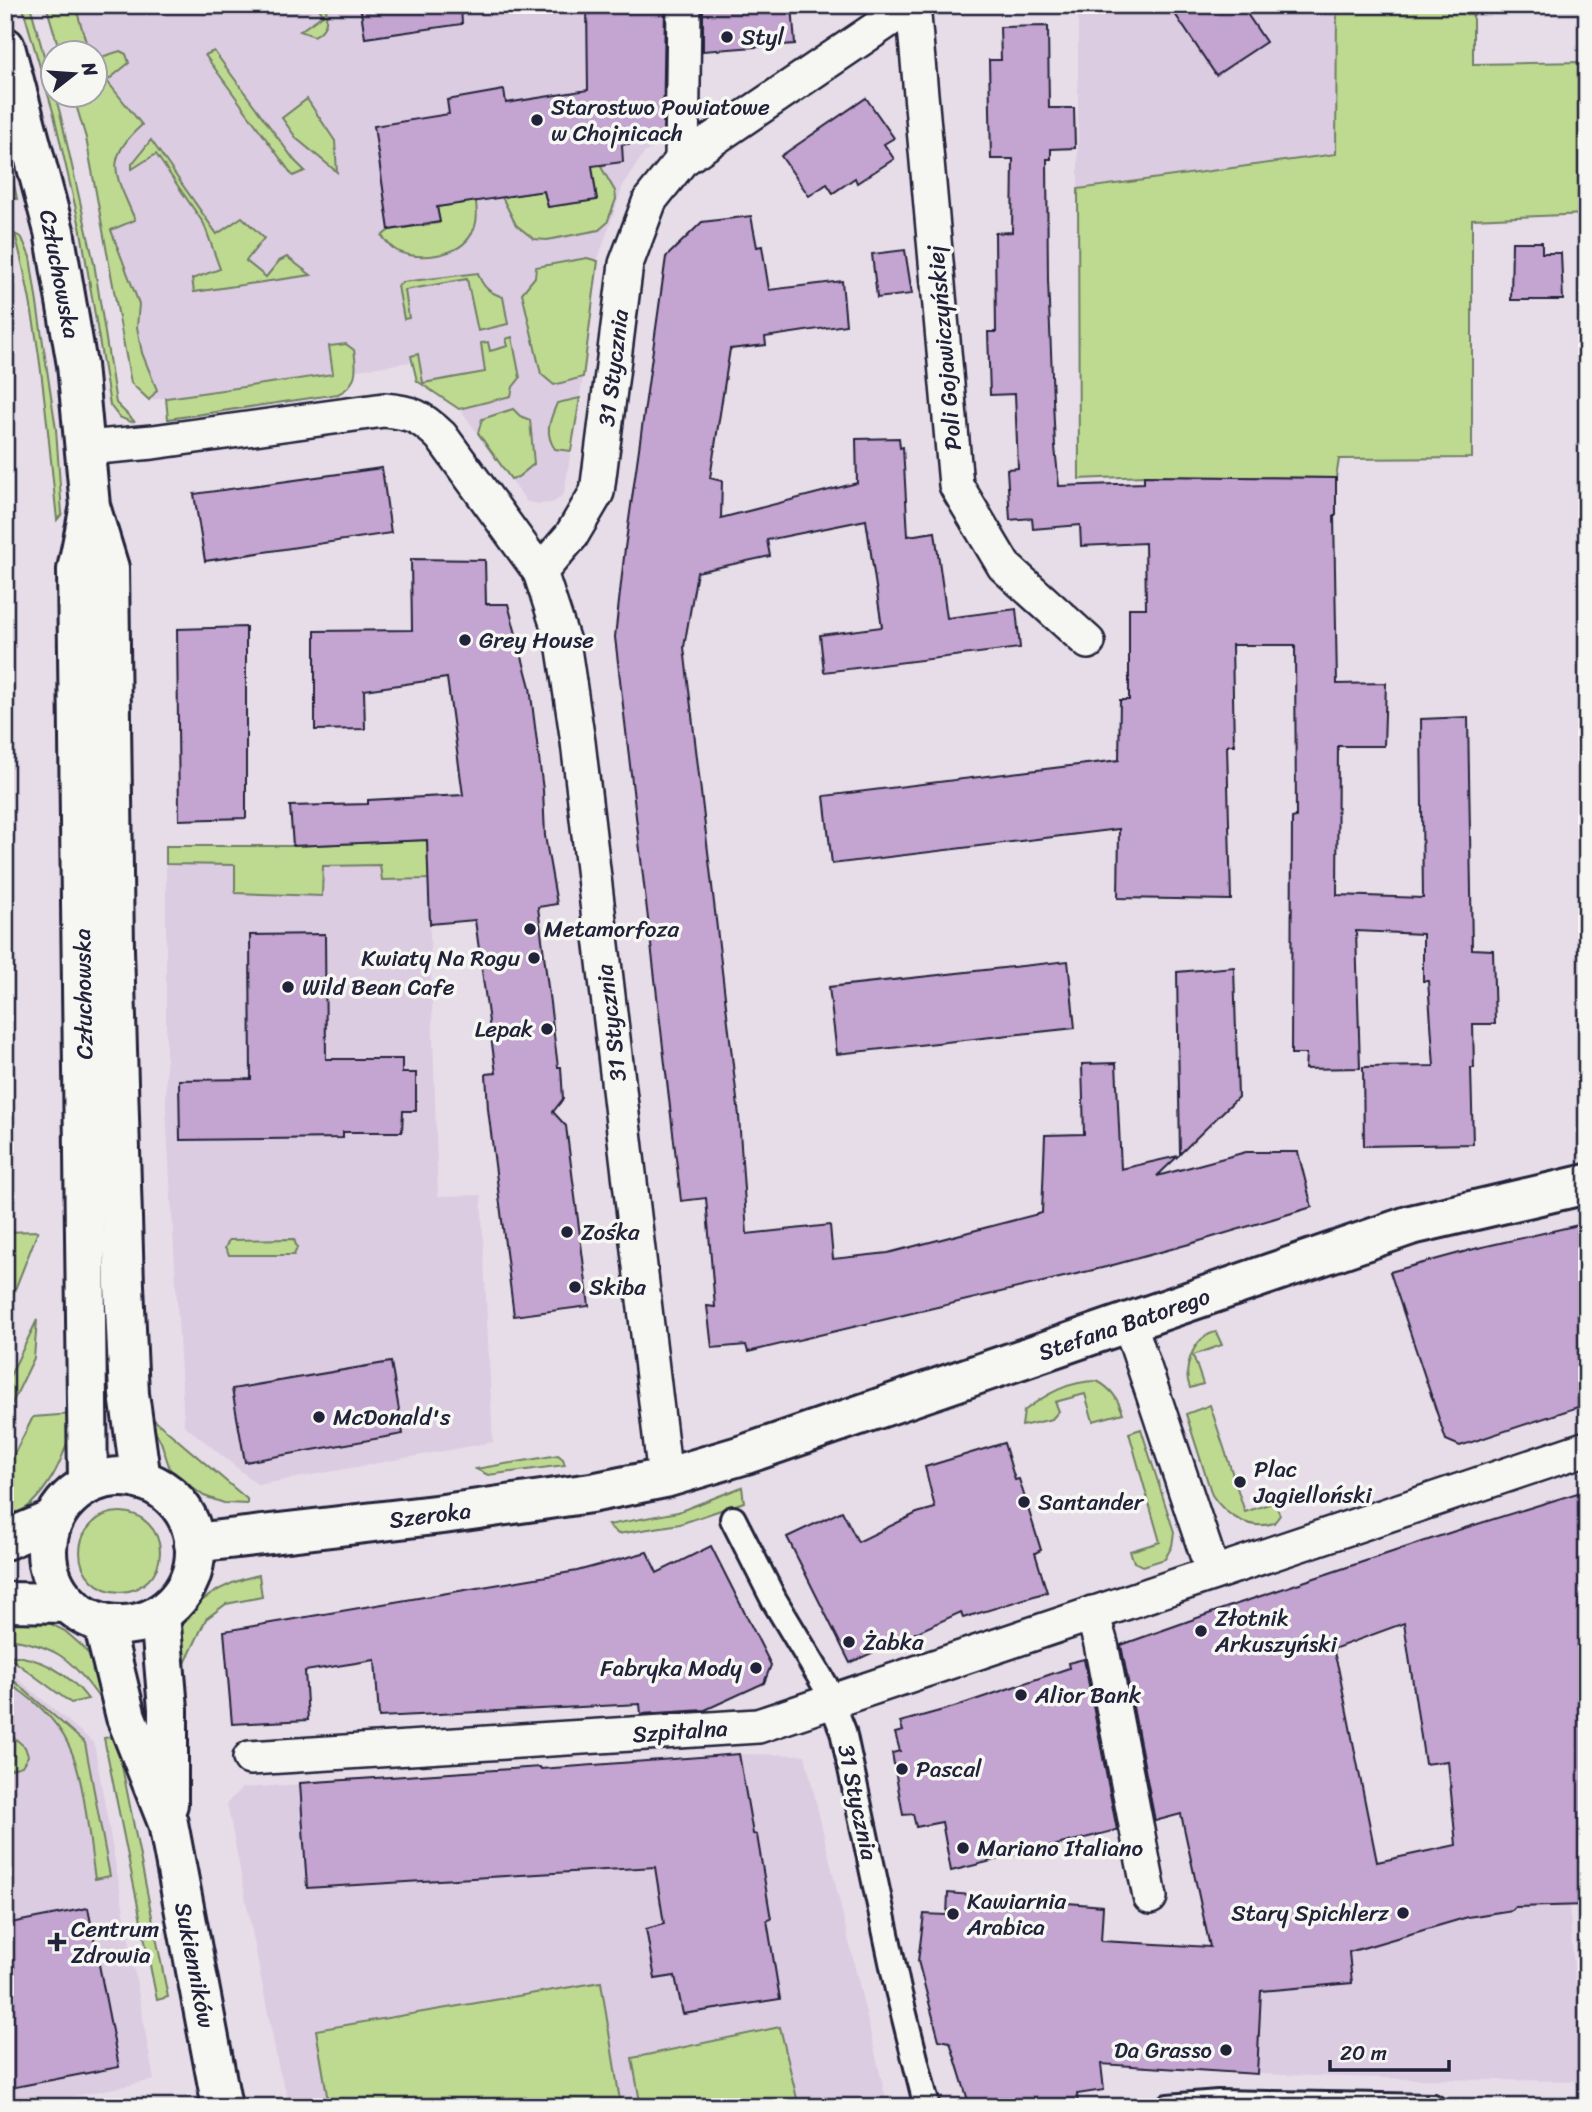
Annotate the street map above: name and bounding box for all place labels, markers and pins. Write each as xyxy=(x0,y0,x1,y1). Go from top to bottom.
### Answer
place label: Styl xyxy=(741,17,784,58)
marker: Styl xyxy=(719,29,735,45)
place label: Starostwo Powiatowe w Chojnicach xyxy=(551,87,770,154)
marker: Starostwo Powiatowe w Chojnicach xyxy=(529,112,545,128)
place label: Grey House xyxy=(479,620,594,661)
marker: Grey House xyxy=(457,632,473,648)
place label: Metamorfoza xyxy=(544,909,679,950)
marker: Metamorfoza xyxy=(522,921,538,937)
place label: Kwiaty Na Rogu xyxy=(361,938,521,979)
marker: Kwiaty Na Rogu xyxy=(526,950,542,966)
place label: Wild Bean Cafe xyxy=(302,967,455,1008)
marker: Wild Bean Cafe xyxy=(280,979,296,995)
place label: Lepak xyxy=(475,1009,533,1050)
marker: Lepak xyxy=(539,1021,555,1037)
place label: Zośka xyxy=(581,1212,640,1253)
marker: Zośka xyxy=(559,1224,575,1240)
place label: Skiba xyxy=(589,1267,646,1308)
marker: Skiba xyxy=(567,1279,583,1295)
place label: McDonald's xyxy=(333,1397,451,1438)
marker: McDonald's xyxy=(311,1409,327,1425)
place label: Plac Jagielloński xyxy=(1253,1449,1372,1516)
marker: Plac Jagielloński xyxy=(1232,1474,1248,1490)
place label: Santander xyxy=(1038,1482,1145,1523)
marker: Santander xyxy=(1016,1494,1032,1510)
place label: Złotnik Arkuszyński xyxy=(1214,1598,1337,1665)
place label: Żabka xyxy=(863,1622,924,1663)
marker: Złotnik Arkuszyński xyxy=(1193,1623,1209,1639)
marker: Żabka xyxy=(841,1634,857,1650)
place label: Fabryka Mody xyxy=(600,1648,742,1689)
marker: Fabryka Mody xyxy=(748,1660,764,1676)
place label: Alior Bank xyxy=(1034,1675,1142,1716)
marker: Alior Bank xyxy=(1013,1687,1029,1703)
place label: Pascal xyxy=(916,1749,982,1790)
marker: Pascal xyxy=(894,1761,910,1777)
place label: Mariano Italiano xyxy=(977,1828,1143,1869)
marker: Mariano Italiano xyxy=(955,1840,971,1856)
place label: Kawiarnia Arabica xyxy=(966,1881,1067,1948)
place label: Stary Spichlerz xyxy=(1231,1893,1389,1934)
marker: Stary Spichlerz xyxy=(1395,1905,1411,1921)
marker: Kawiarnia Arabica xyxy=(945,1906,961,1922)
place label: Centrum Zdrowia xyxy=(71,1909,159,1976)
marker: Centrum Zdrowia xyxy=(49,1934,65,1950)
place label: Da Grasso xyxy=(1114,2030,1212,2071)
marker: Da Grasso xyxy=(1218,2042,1234,2058)

